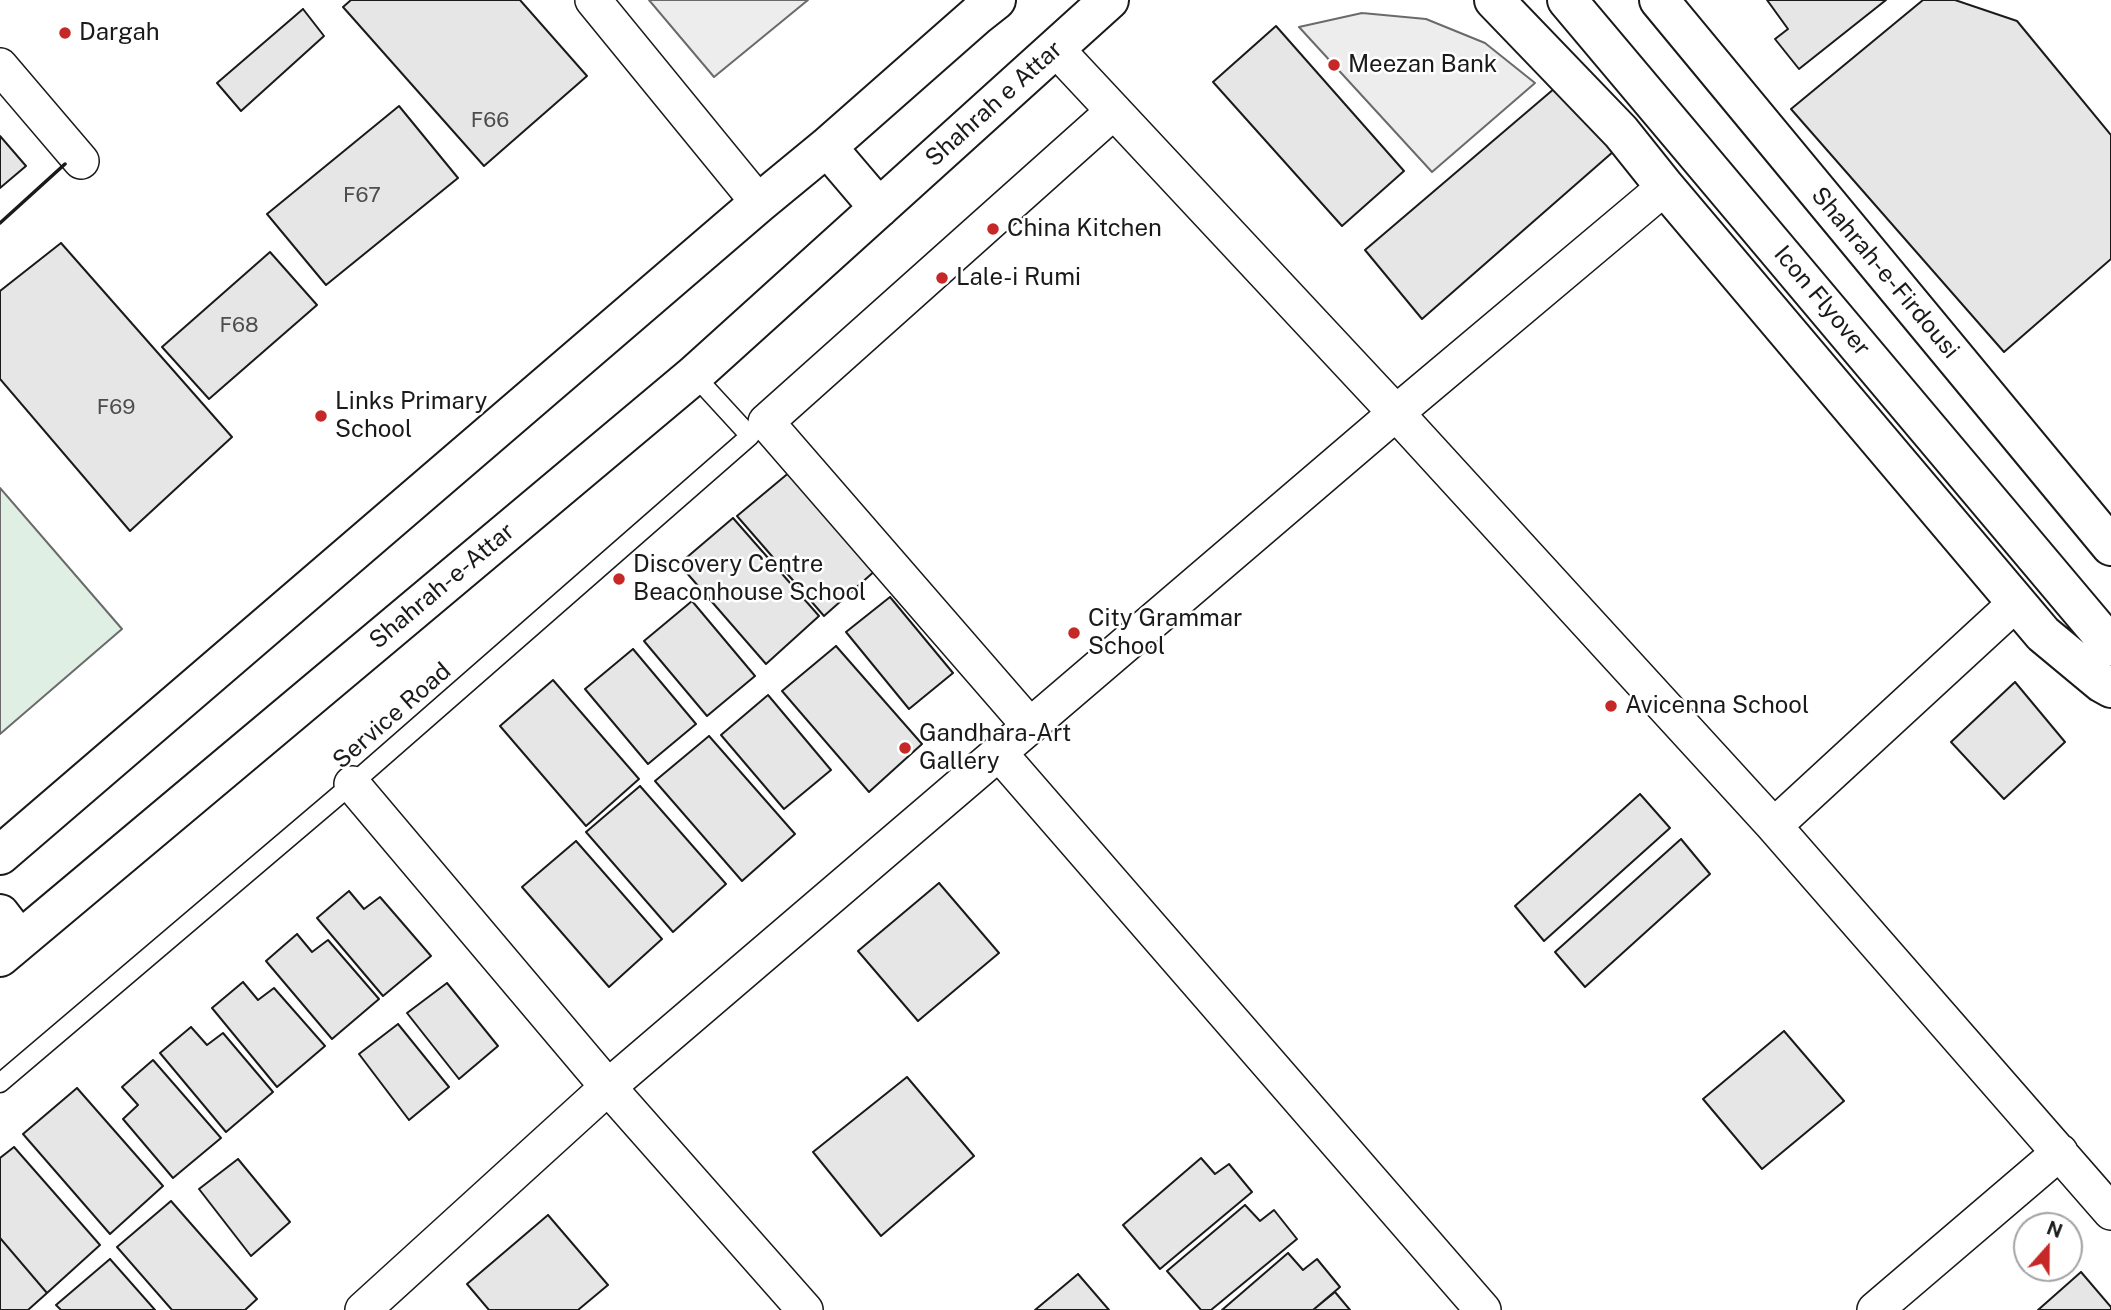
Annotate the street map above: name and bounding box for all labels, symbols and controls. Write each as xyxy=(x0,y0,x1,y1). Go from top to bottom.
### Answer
place label: Dargah xyxy=(79,19,160,47)
marker: Dargah xyxy=(57,25,73,41)
street label: Shahrah e Attar xyxy=(920,35,1068,173)
place label: Meezan Bank xyxy=(1348,51,1497,79)
marker: Meezan Bank xyxy=(1326,57,1342,73)
house number: F66 xyxy=(471,108,509,134)
street label: Shahrah-e-Firdousi xyxy=(1805,182,1965,364)
house number: F67 xyxy=(343,183,381,209)
place label: China Kitchen xyxy=(1007,215,1162,243)
marker: China Kitchen xyxy=(985,221,1001,237)
street label: Icon Flyover xyxy=(1768,240,1876,362)
place label: Lale-i Rumi xyxy=(956,264,1081,292)
marker: Lale-i Rumi xyxy=(934,270,950,286)
house number: F68 xyxy=(219,313,259,339)
place label: Links Primary School xyxy=(335,388,487,444)
house number: F69 xyxy=(97,395,135,421)
marker: Links Primary School xyxy=(313,408,329,424)
street label: Shahrah-e-Attar xyxy=(364,517,520,655)
place label: Discovery Centre Beaconhouse School xyxy=(633,551,866,607)
marker: Discovery Centre Beaconhouse School xyxy=(611,571,627,587)
place label: City Grammar School xyxy=(1088,605,1242,661)
marker: City Grammar School xyxy=(1066,625,1082,641)
street label: Service Road xyxy=(327,657,457,775)
place label: Avicenna School xyxy=(1625,692,1809,720)
marker: Avicenna School xyxy=(1603,698,1619,714)
place label: Gandhara-Art Gallery xyxy=(919,720,1071,776)
marker: Gandhara-Art Gallery xyxy=(897,740,913,756)
north arrow xyxy=(2013,1212,2083,1282)
text: N xyxy=(2044,1216,2066,1242)

